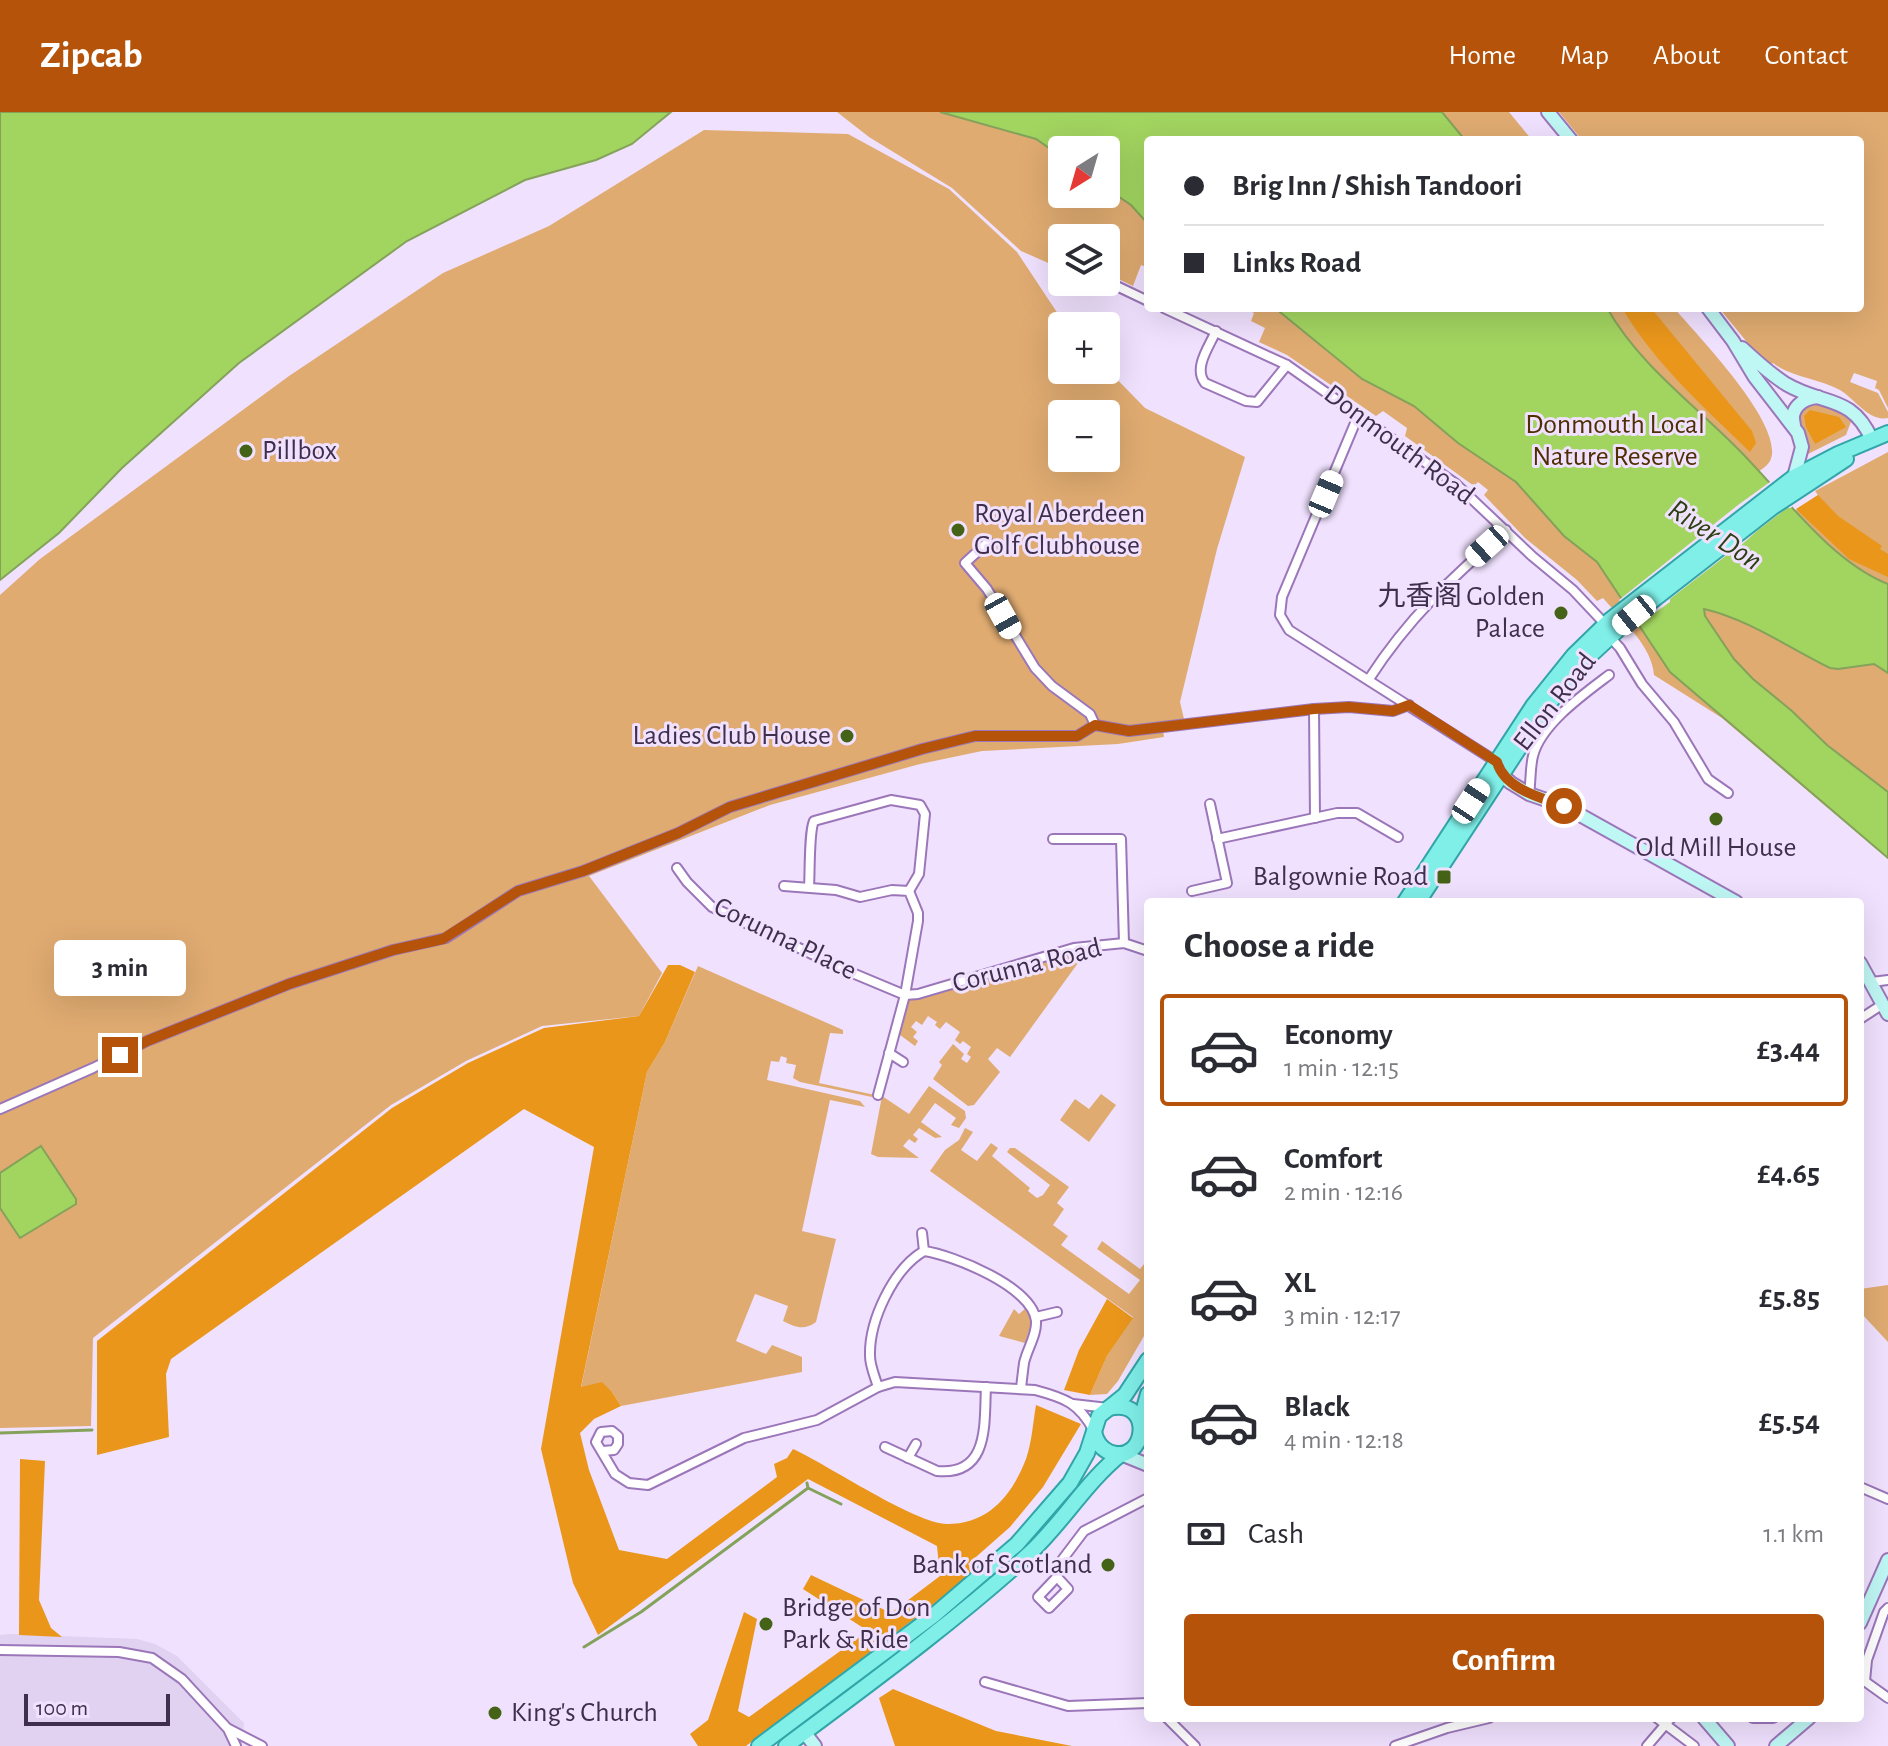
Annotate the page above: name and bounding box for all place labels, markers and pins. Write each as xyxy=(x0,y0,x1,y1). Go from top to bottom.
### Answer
place label: Pillbox xyxy=(262,437,337,465)
marker: Pillbox xyxy=(237,442,255,460)
place label: Royal Aberdeen Golf Clubhouse xyxy=(974,500,1145,560)
marker: Royal Aberdeen Golf Clubhouse xyxy=(949,521,967,539)
place label: 九香阁 Golden Palace xyxy=(1378,581,1545,643)
marker: 九香阁 Golden Palace xyxy=(1552,604,1570,622)
place label: Ladies Club House xyxy=(633,722,831,750)
marker: Ladies Club House xyxy=(838,727,856,745)
marker: Old Mill House xyxy=(1707,810,1725,828)
place label: Old Mill House xyxy=(1635,834,1797,862)
place label: Balgownie Road xyxy=(1253,863,1428,891)
marker: Balgownie Road xyxy=(1435,868,1453,886)
place label: Bank of Scotland xyxy=(912,1551,1092,1579)
marker: Bank of Scotland xyxy=(1099,1556,1117,1574)
place label: Bridge of Don Park & Ride xyxy=(782,1594,931,1654)
marker: Bridge of Don Park & Ride xyxy=(757,1615,775,1633)
place label: King's Church xyxy=(511,1699,658,1727)
marker: King's Church xyxy=(486,1704,504,1722)

